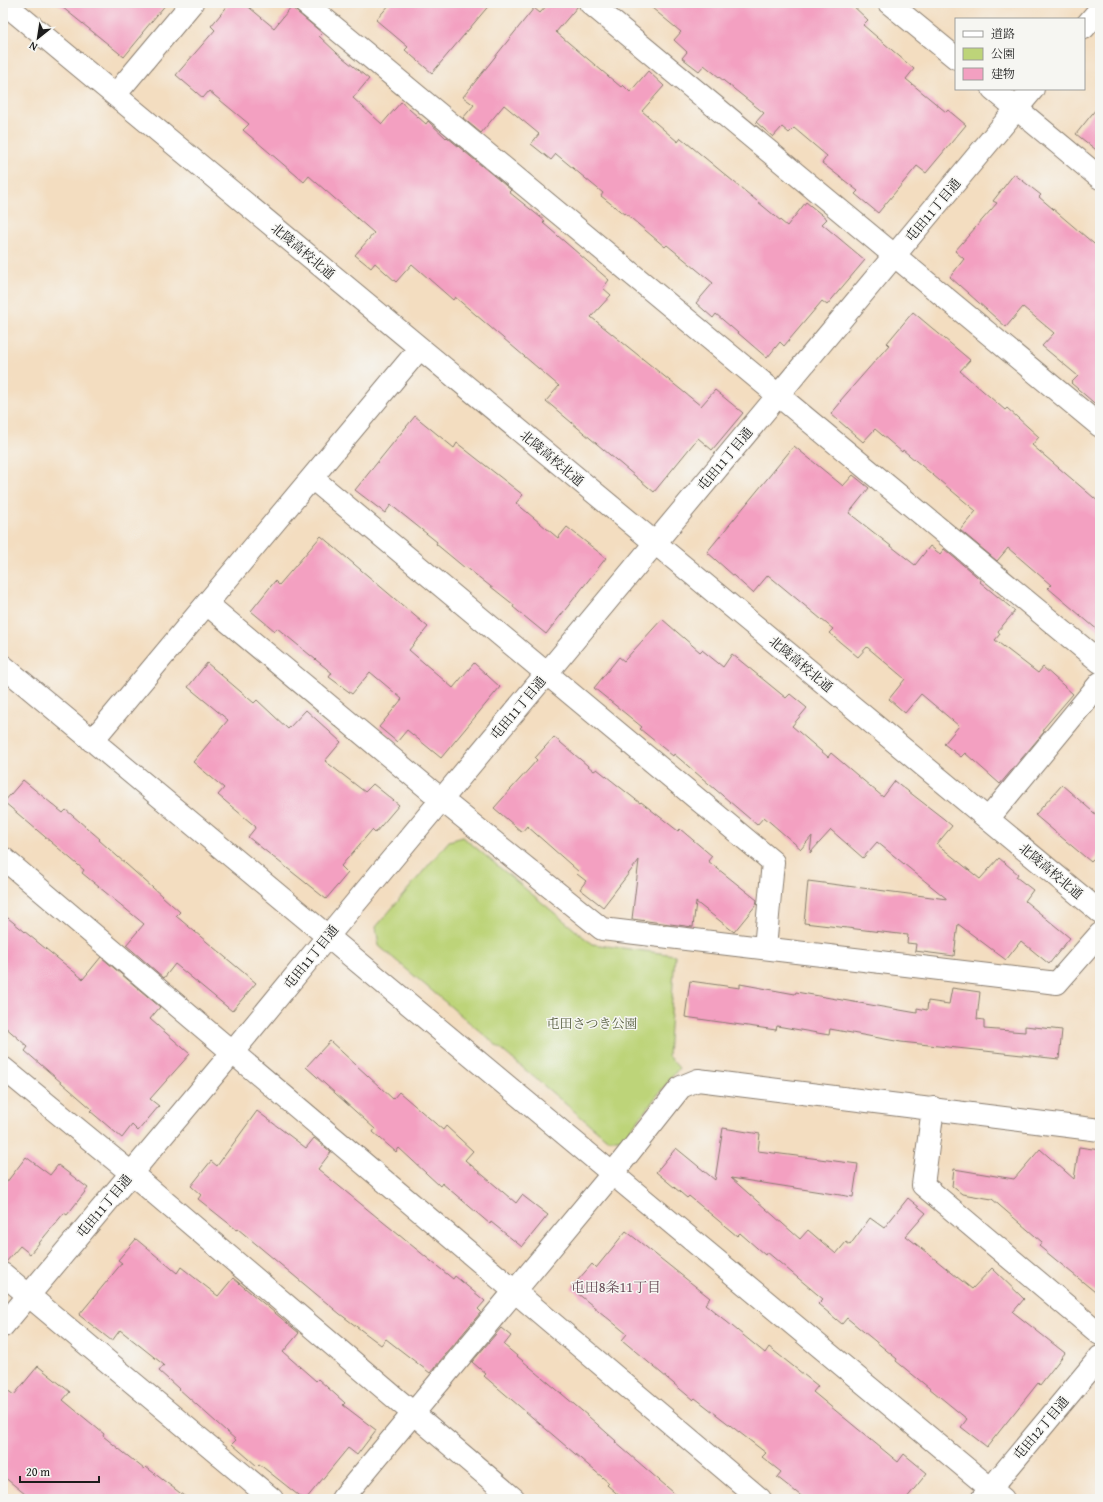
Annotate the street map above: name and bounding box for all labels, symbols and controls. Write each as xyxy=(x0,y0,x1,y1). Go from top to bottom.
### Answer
north arrow xyxy=(18,18,58,58)
legend xyxy=(955,18,1085,90)
text: 道路 xyxy=(991,25,1015,42)
text: N xyxy=(25,38,40,55)
text: 公園 xyxy=(991,45,1015,62)
text: 建物 xyxy=(991,65,1015,82)
street label: 屯田11丁目通 xyxy=(901,174,965,246)
street label: 北陵高校北通 xyxy=(267,219,339,283)
street label: 屯田11丁目通 xyxy=(693,423,757,495)
street label: 北陵高校北通 xyxy=(516,426,588,490)
street label: 北陵高校北通 xyxy=(765,632,837,696)
street label: 屯田11丁目通 xyxy=(486,672,550,744)
street label: 北陵高校北通 xyxy=(1015,839,1087,903)
street label: 屯田11丁目通 xyxy=(279,921,343,993)
park label: 屯田さつき公園 xyxy=(546,1014,638,1033)
street label: 屯田11丁目通 xyxy=(72,1170,136,1242)
district label: 屯田8条11丁目 xyxy=(571,1277,661,1297)
street label: 屯田12丁目通 xyxy=(1009,1392,1073,1464)
scale bar xyxy=(20,1458,99,1484)
text: 20 m xyxy=(26,1463,50,1480)

